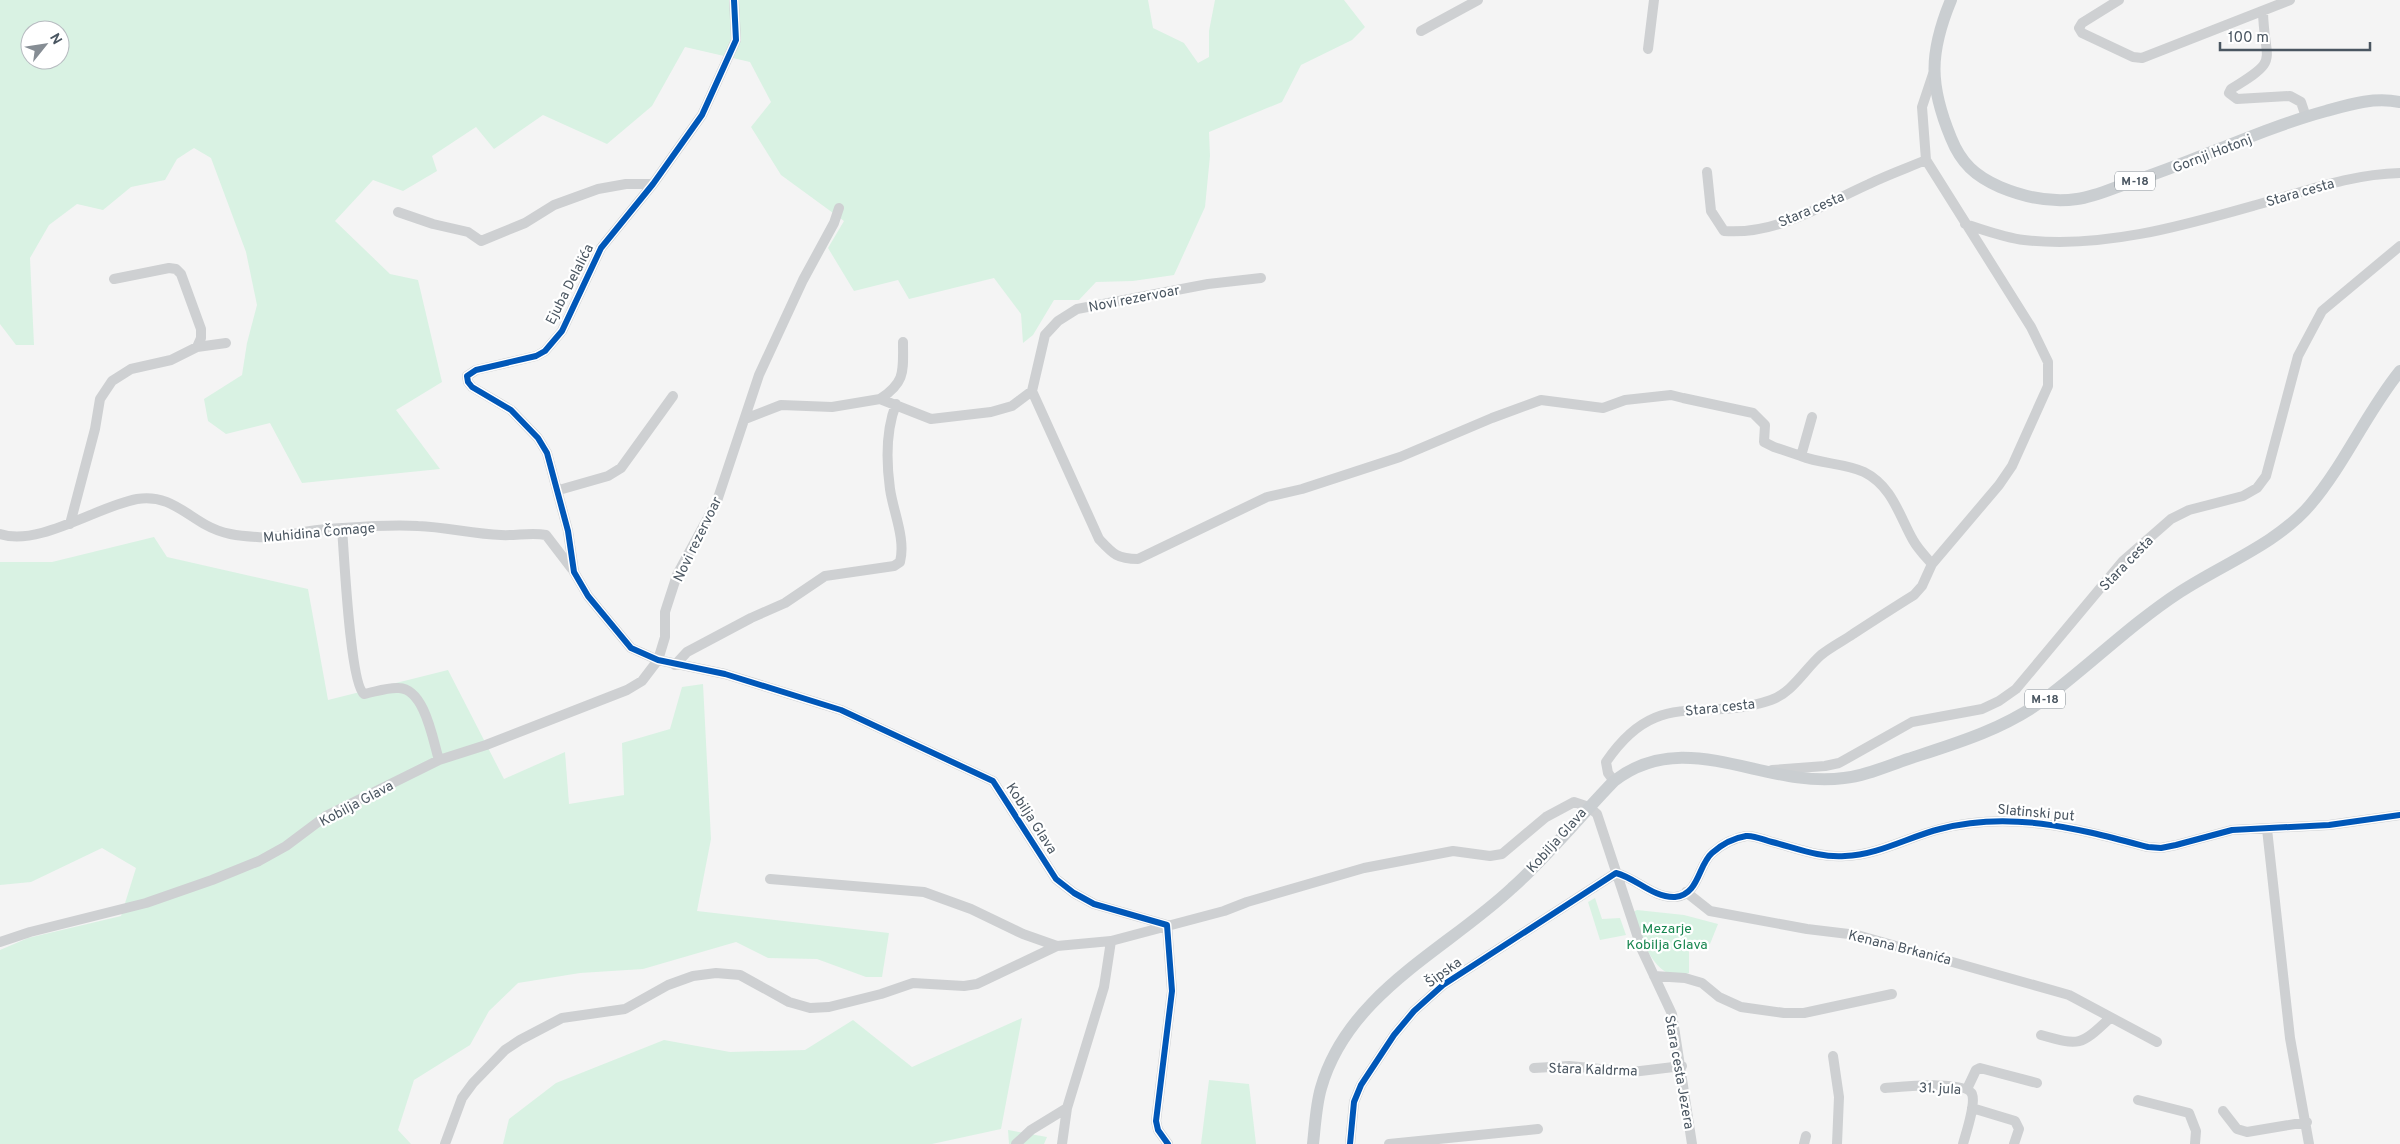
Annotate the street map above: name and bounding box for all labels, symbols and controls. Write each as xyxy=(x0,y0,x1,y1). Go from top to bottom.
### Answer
north arrow xyxy=(20,20,70,70)
scale bar xyxy=(2220,20,2370,52)
text: 100 m xyxy=(2228,29,2269,48)
text: N xyxy=(45,31,65,48)
street label: Gornji Hotonj xyxy=(2170,131,2255,177)
road number: M-18 xyxy=(2115,172,2155,190)
street label: Stara cesta xyxy=(2264,176,2337,211)
street label: Stara cesta xyxy=(1776,189,1847,232)
street label: Ejuba Delalića xyxy=(543,242,598,328)
street label: Novi rezervoar xyxy=(1087,282,1182,317)
street label: Novi rezervoar xyxy=(670,494,726,585)
street label: Muhidina Čomage xyxy=(262,519,376,547)
street label: Stara cesta xyxy=(2097,533,2158,595)
road number: M-18 xyxy=(2025,690,2065,709)
street label: Stara cesta xyxy=(1684,696,1756,721)
street label: Kobilja Glava xyxy=(317,778,397,831)
street label: Kobilja Glava xyxy=(1001,780,1060,858)
street label: Slatinski put xyxy=(1996,802,2075,825)
street label: Kobilja Glava xyxy=(1524,805,1591,877)
park label: Mezarje Kobilja Glava xyxy=(1626,921,1708,954)
street label: Kenana Brkanića xyxy=(1846,927,1953,969)
street label: Šipska xyxy=(1422,954,1465,992)
street label: Stara cesta Jezera xyxy=(1660,1014,1697,1131)
street label: Stara Kaldrma xyxy=(1548,1060,1638,1081)
street label: 31. jula xyxy=(1918,1080,1962,1099)

